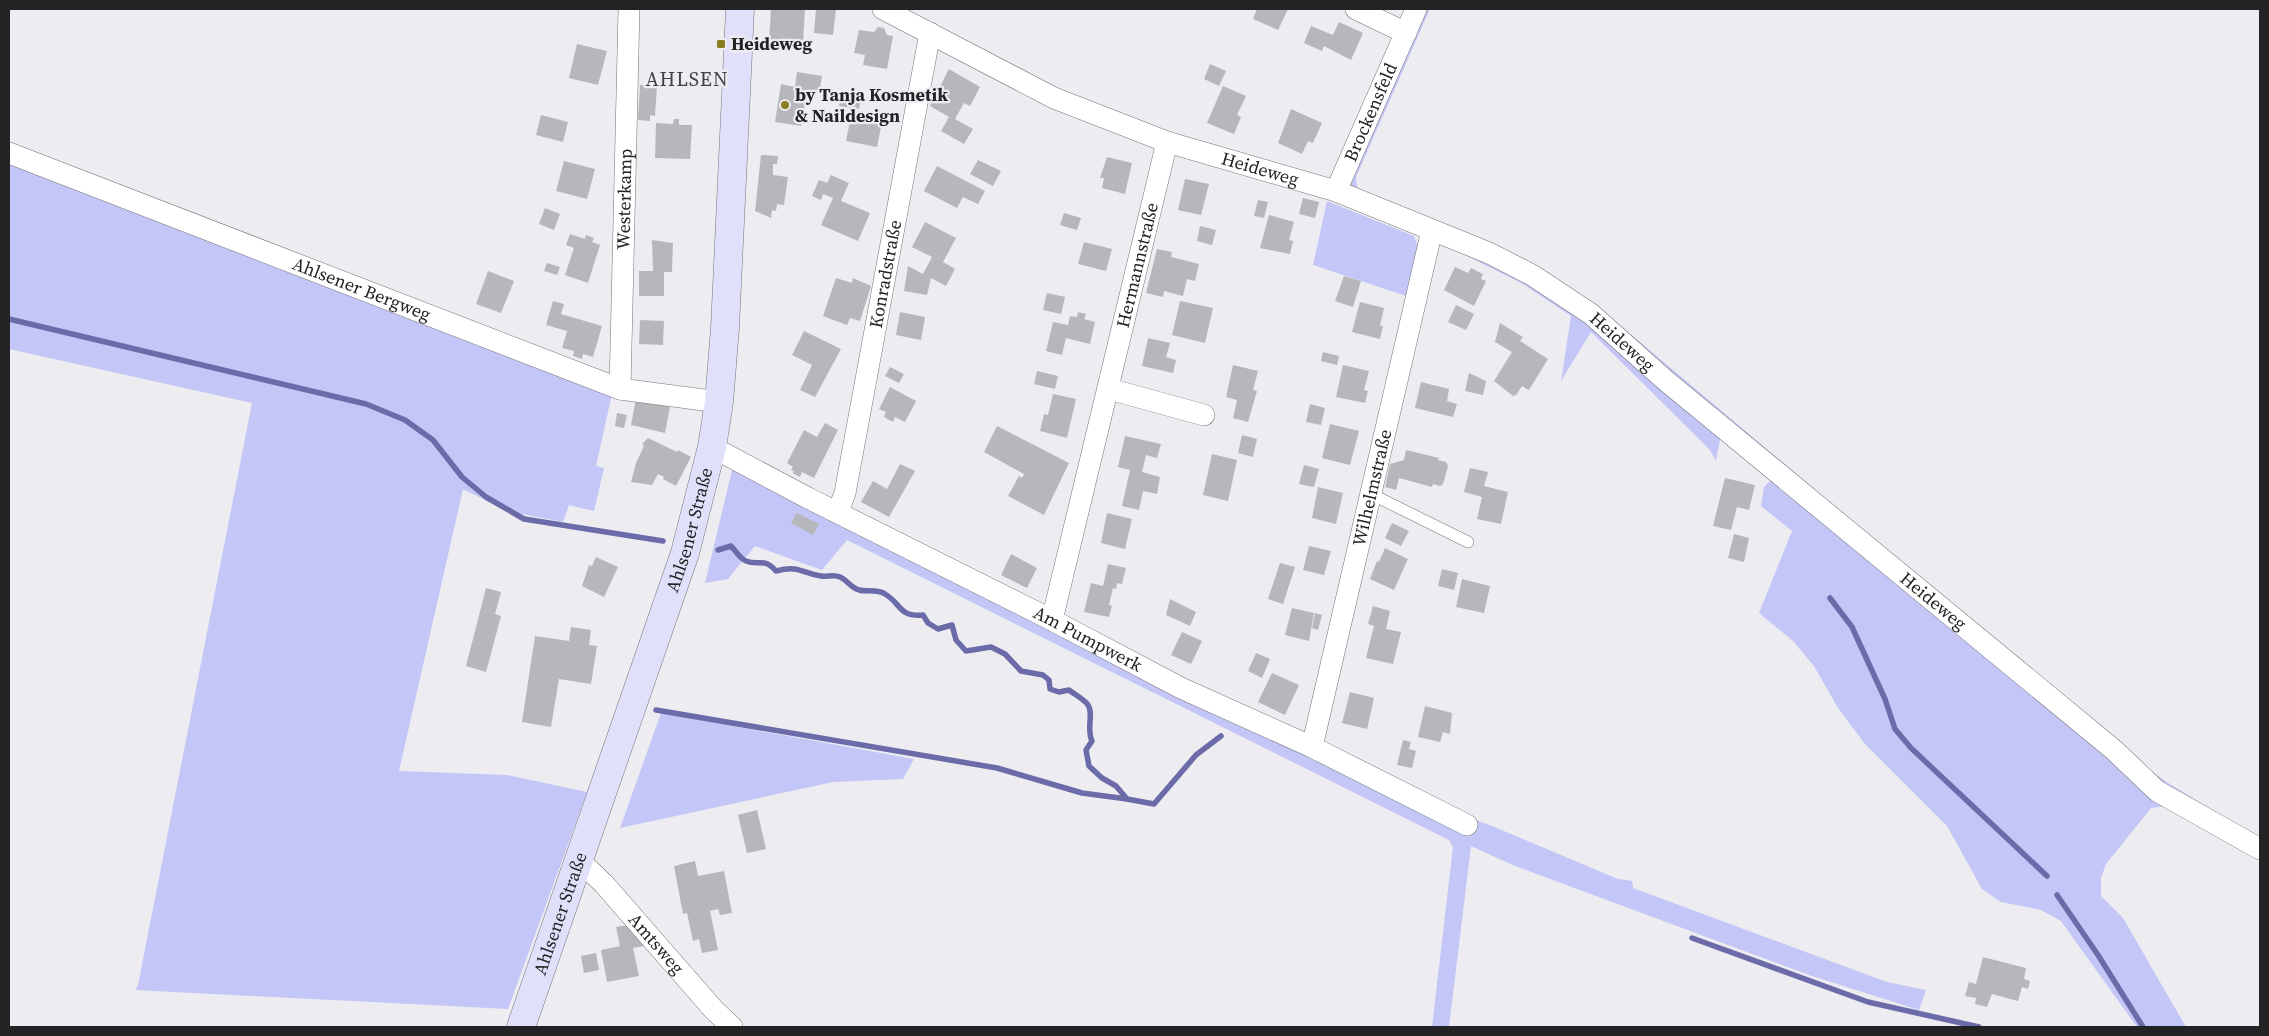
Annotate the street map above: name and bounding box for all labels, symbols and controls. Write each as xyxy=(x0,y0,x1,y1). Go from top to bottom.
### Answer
place label: Heideweg xyxy=(731,31,812,56)
marker: Heideweg xyxy=(715,38,727,50)
street label: Brockensfeld xyxy=(1338,59,1403,165)
district label: AHLSEN xyxy=(645,65,729,93)
place label: by Tanja Kosmetik & Naildesign xyxy=(795,82,948,128)
marker: by Tanja Kosmetik & Naildesign xyxy=(779,99,791,111)
street label: Heideweg xyxy=(1219,145,1302,192)
street label: Westerkamp xyxy=(610,148,638,250)
street label: Hermannstraße xyxy=(1110,200,1164,330)
street label: Konradstraße xyxy=(863,218,907,330)
street label: Ahlsener Bergweg xyxy=(289,251,435,327)
street label: Heideweg xyxy=(1585,306,1661,377)
street label: Wilhelmstraße xyxy=(1346,427,1397,549)
street label: Ahlsener Straße xyxy=(659,465,718,595)
street label: Heideweg xyxy=(1895,566,1972,636)
street label: Am Pumpwerk xyxy=(1029,600,1147,677)
street label: Ahlsener Straße xyxy=(527,849,593,978)
street label: Amtsweg xyxy=(623,907,690,979)

